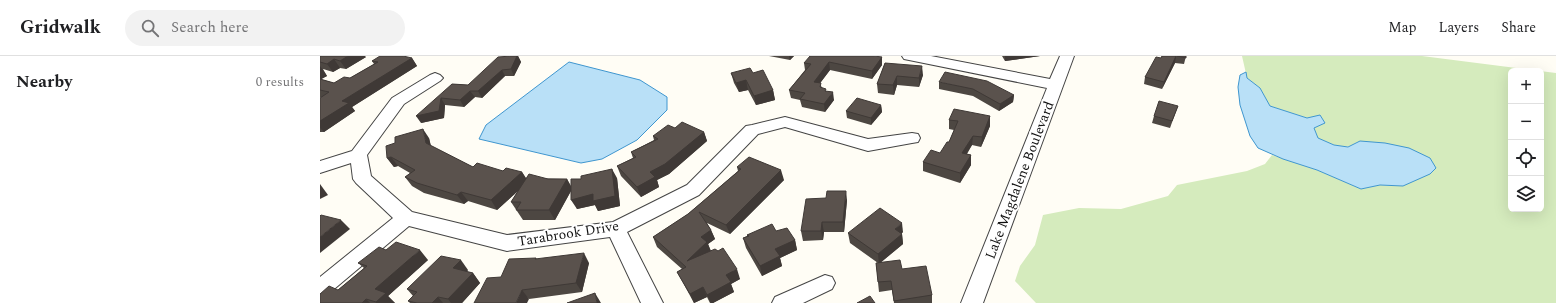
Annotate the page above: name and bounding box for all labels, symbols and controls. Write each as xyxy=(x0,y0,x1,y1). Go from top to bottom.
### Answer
search box xyxy=(125,10,405,46)
text: Gridwalk xyxy=(20,13,101,42)
text: Search here xyxy=(171,16,249,39)
icon: search xyxy=(139,17,161,39)
text: Map xyxy=(1388,17,1417,38)
text: Layers xyxy=(1439,17,1479,38)
text: Share xyxy=(1501,17,1536,38)
map controls xyxy=(1508,68,1544,212)
button: + xyxy=(1508,68,1544,104)
text: Nearby xyxy=(16,69,72,95)
text: 0 results xyxy=(256,72,304,92)
street label: Lake Magdalene Boulevard xyxy=(980,98,1059,262)
button: − xyxy=(1508,104,1544,140)
button: locate xyxy=(1508,140,1544,176)
button: layers xyxy=(1508,176,1544,212)
street label: Tarabrook Drive xyxy=(516,215,620,252)

